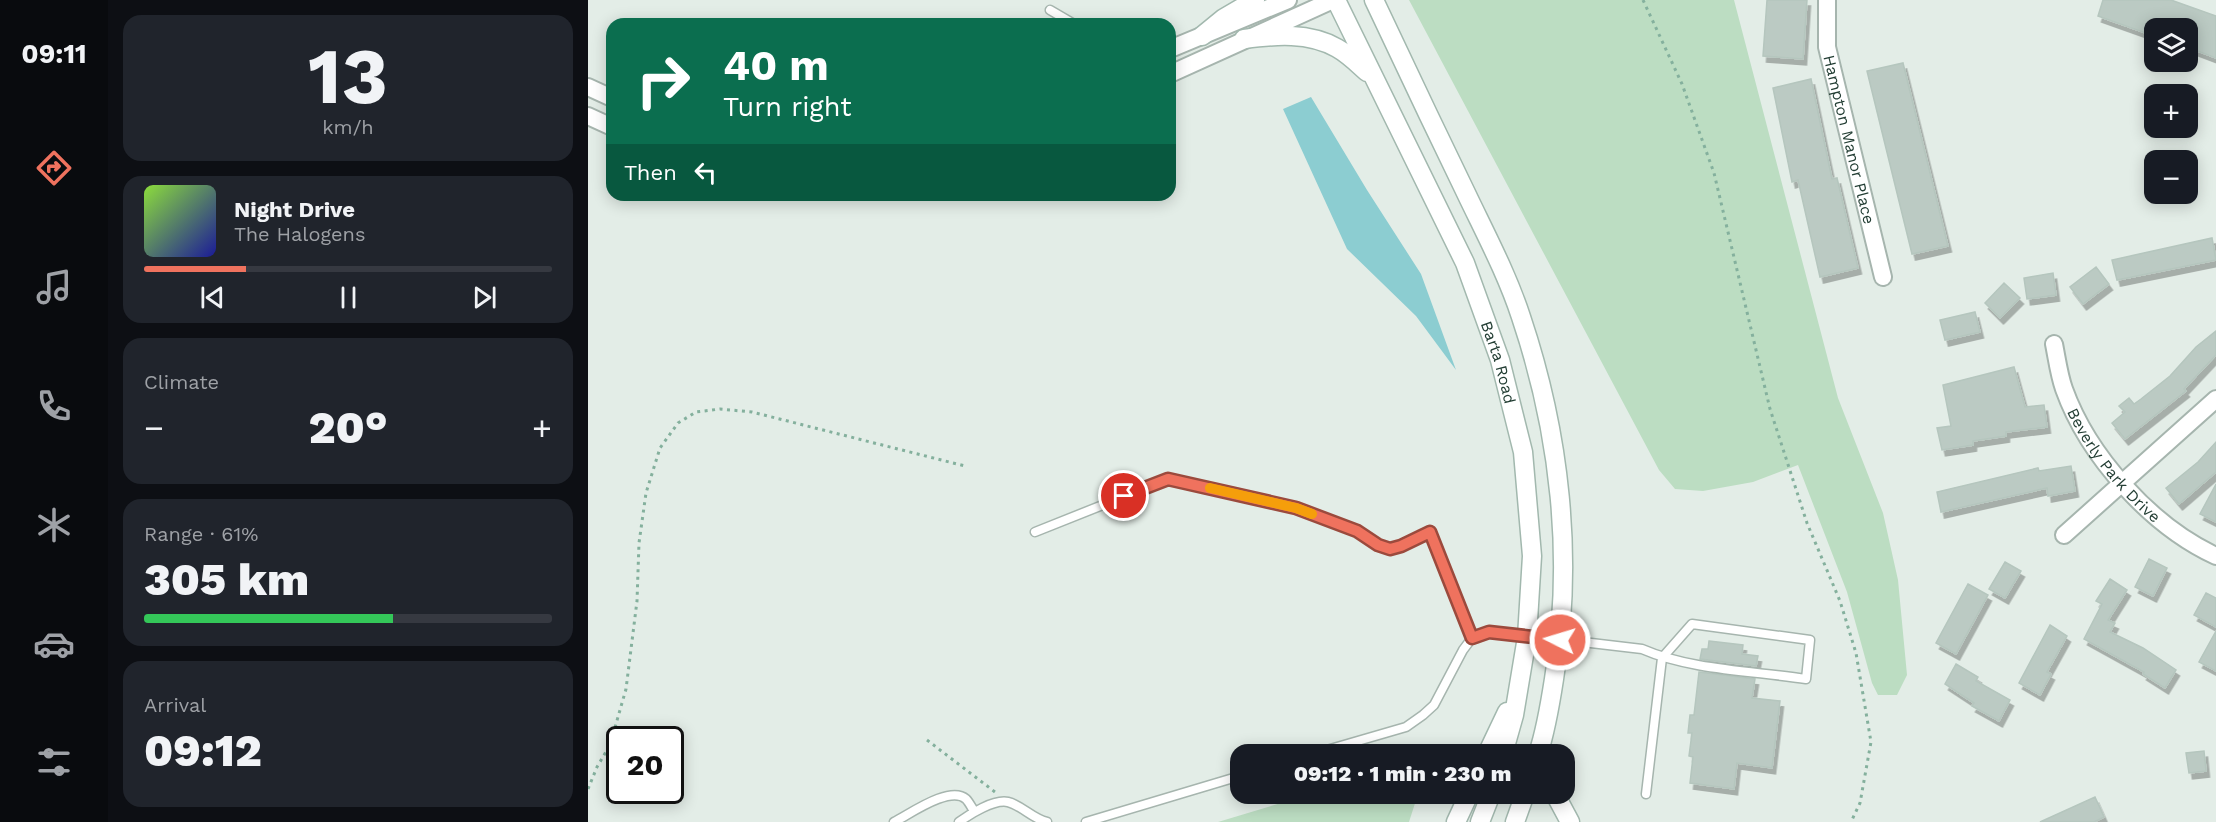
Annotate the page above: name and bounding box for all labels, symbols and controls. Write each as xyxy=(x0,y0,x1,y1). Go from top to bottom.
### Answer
map controls xyxy=(2144,18,2198,204)
button: layers xyxy=(2144,18,2198,72)
text: 13 xyxy=(308,30,388,122)
text: 09:11 xyxy=(21,38,87,70)
text: 40 m xyxy=(723,41,829,90)
icon: right xyxy=(624,42,702,120)
street label: Hampton Manor Place xyxy=(1820,53,1879,226)
button: + xyxy=(2144,84,2198,138)
text: Turn right xyxy=(723,91,852,123)
text: km/h xyxy=(322,115,374,139)
icon: directions xyxy=(33,147,75,189)
button: − xyxy=(2144,150,2198,204)
icon: left xyxy=(689,156,722,189)
text: Then xyxy=(624,160,677,185)
text: Night Drive xyxy=(234,197,355,222)
text: The Halogens xyxy=(234,222,366,246)
icon: music xyxy=(33,266,75,308)
icon: previous xyxy=(196,281,229,314)
icon: pause xyxy=(332,281,365,314)
icon: next xyxy=(468,281,501,314)
street label: Barta Road xyxy=(1477,318,1520,406)
text: Climate xyxy=(144,370,219,394)
icon: phone xyxy=(33,385,75,427)
text: 20° xyxy=(308,401,388,454)
street label: Beverly Park Drive xyxy=(2064,405,2165,526)
text: − xyxy=(144,408,164,447)
text: + xyxy=(532,408,552,447)
pin xyxy=(1098,470,1149,521)
icon: arrive xyxy=(1107,479,1140,512)
icon: climate xyxy=(33,504,75,546)
text: Range · 61% xyxy=(144,522,258,546)
text: 305 km xyxy=(144,553,309,606)
position arrow xyxy=(1528,608,1592,672)
icon: car xyxy=(33,623,75,665)
text: Arrival xyxy=(144,693,206,717)
text: 09:12 xyxy=(144,724,262,777)
speed limit sign: 20 xyxy=(606,726,684,804)
icon: filters xyxy=(33,741,75,783)
text: 09:12 · 1 min · 230 m xyxy=(1294,761,1511,786)

